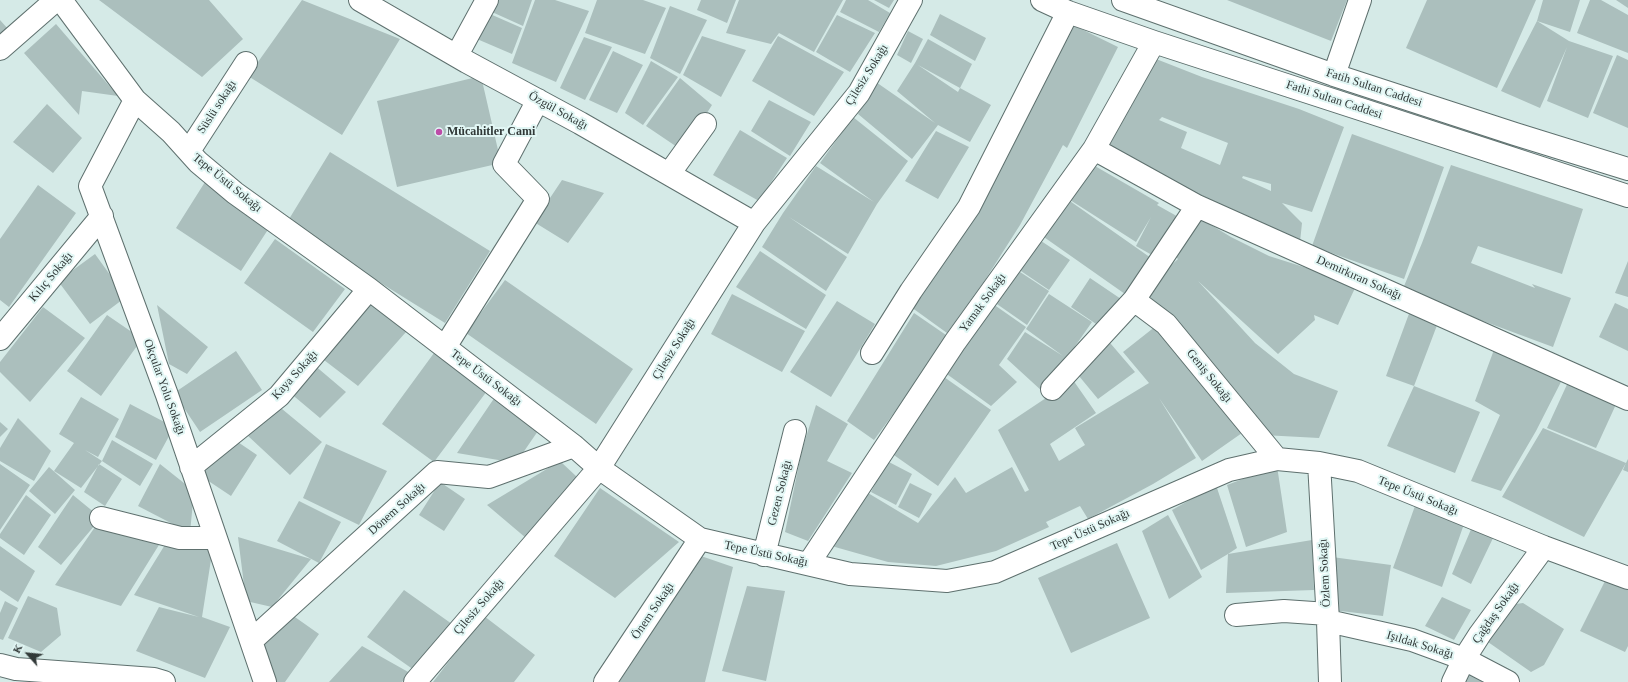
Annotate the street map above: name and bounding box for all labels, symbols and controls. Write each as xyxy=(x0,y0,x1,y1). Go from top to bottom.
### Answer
street label: Çilesiz Sokağı xyxy=(842,42,892,108)
street label: Fatih Sultan Caddesi xyxy=(1324,66,1424,110)
street label: Süslü sokağı xyxy=(194,77,240,137)
street label: Fathi Sultan Caddesi xyxy=(1284,78,1384,122)
street label: Özgül Sokağı xyxy=(526,89,590,133)
place label: Mücahitler Cami xyxy=(447,125,535,139)
marker: Mücahitler Cami xyxy=(434,127,444,137)
street label: Tepe Üstü Sokağı xyxy=(189,151,265,215)
street label: Kılıç Sokağı xyxy=(26,249,76,305)
street label: Demirkıran Sokağı xyxy=(1314,253,1404,303)
street label: Yamak Sokağı xyxy=(957,271,1009,335)
street label: Çilesiz Sokağı xyxy=(649,316,699,382)
street label: Okçular Yolu Sokağı xyxy=(140,337,188,437)
street label: Geniş Sokağı xyxy=(1183,346,1235,406)
street label: Kaya Sokağı xyxy=(269,347,321,403)
street label: Tepe Üstü Sokağı xyxy=(448,347,524,409)
street label: Gezen Sokağı xyxy=(765,459,795,527)
street label: Tepe Üstü Sokağı xyxy=(1376,473,1460,519)
street label: Dönem Sokağı xyxy=(366,480,428,538)
street label: Tepe Üstü Sokağı xyxy=(1048,506,1132,554)
street label: Tepe Üstü Sokağı xyxy=(723,538,809,570)
street label: Özlem Sokağı xyxy=(1316,539,1334,607)
street label: Çilesiz Sokağı xyxy=(451,576,507,638)
street label: Önem Sokağı xyxy=(629,580,677,642)
street label: Çağdaş Sokağı xyxy=(1470,580,1522,646)
street label: Işıldak Sokağı xyxy=(1385,628,1455,662)
north arrow xyxy=(8,634,48,674)
text: K xyxy=(10,642,25,655)

